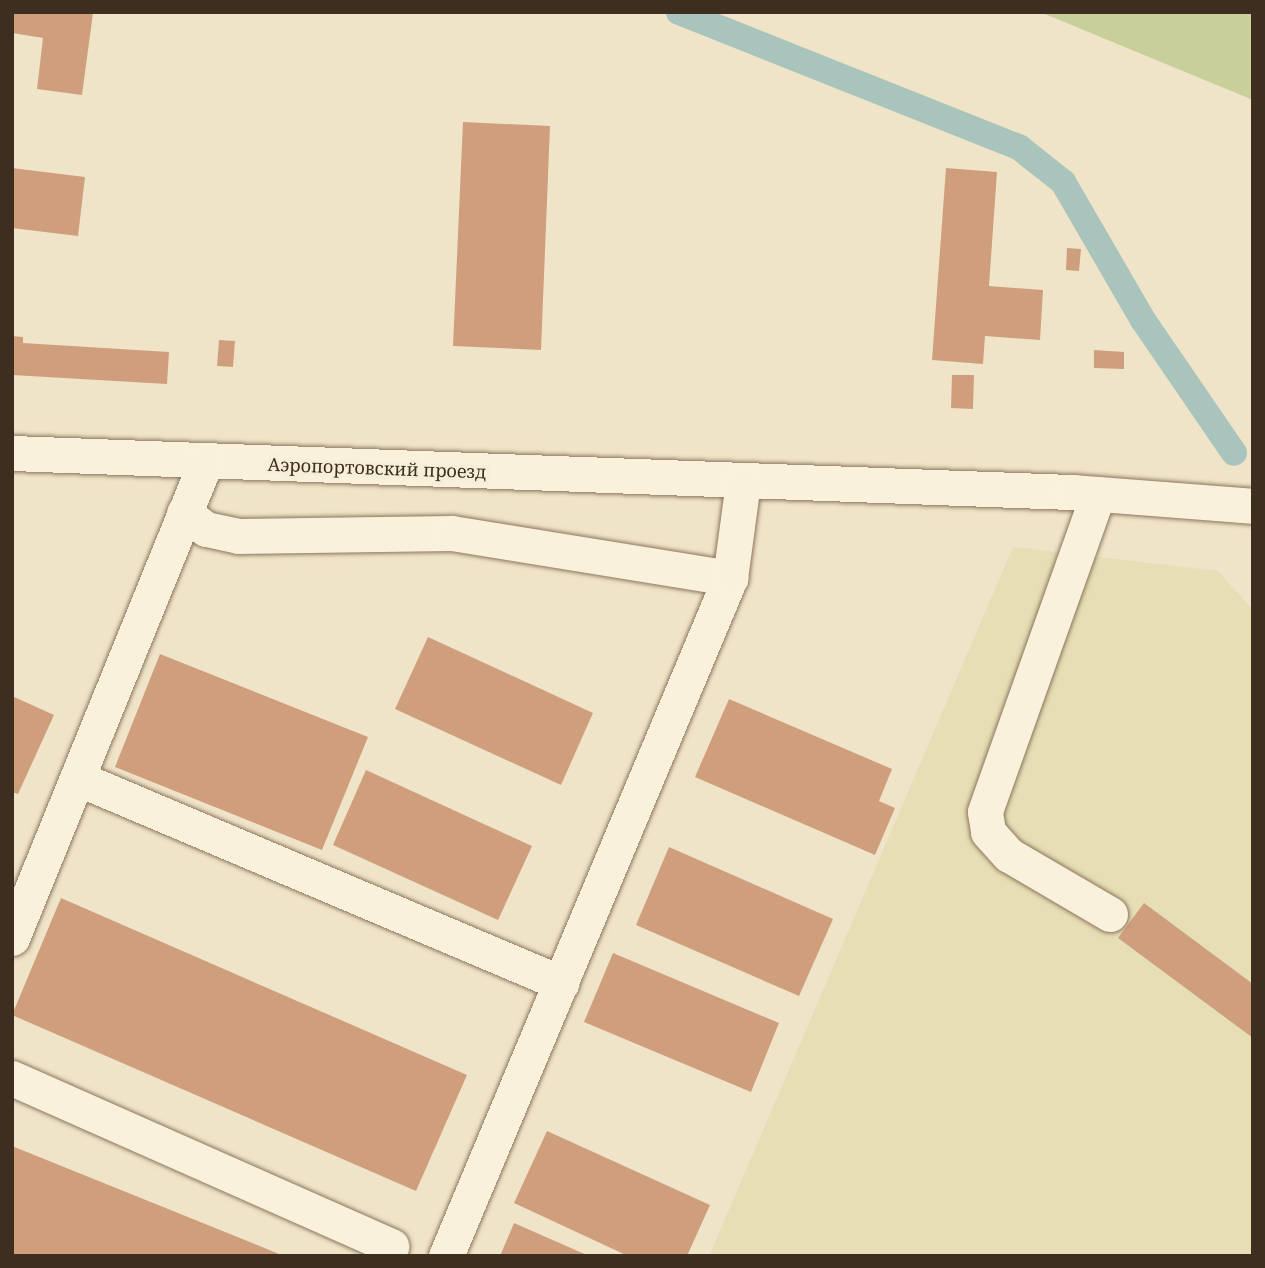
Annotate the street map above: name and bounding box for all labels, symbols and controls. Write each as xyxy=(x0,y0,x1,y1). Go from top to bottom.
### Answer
street label: Аэропортовский проезд xyxy=(267,453,487,483)

